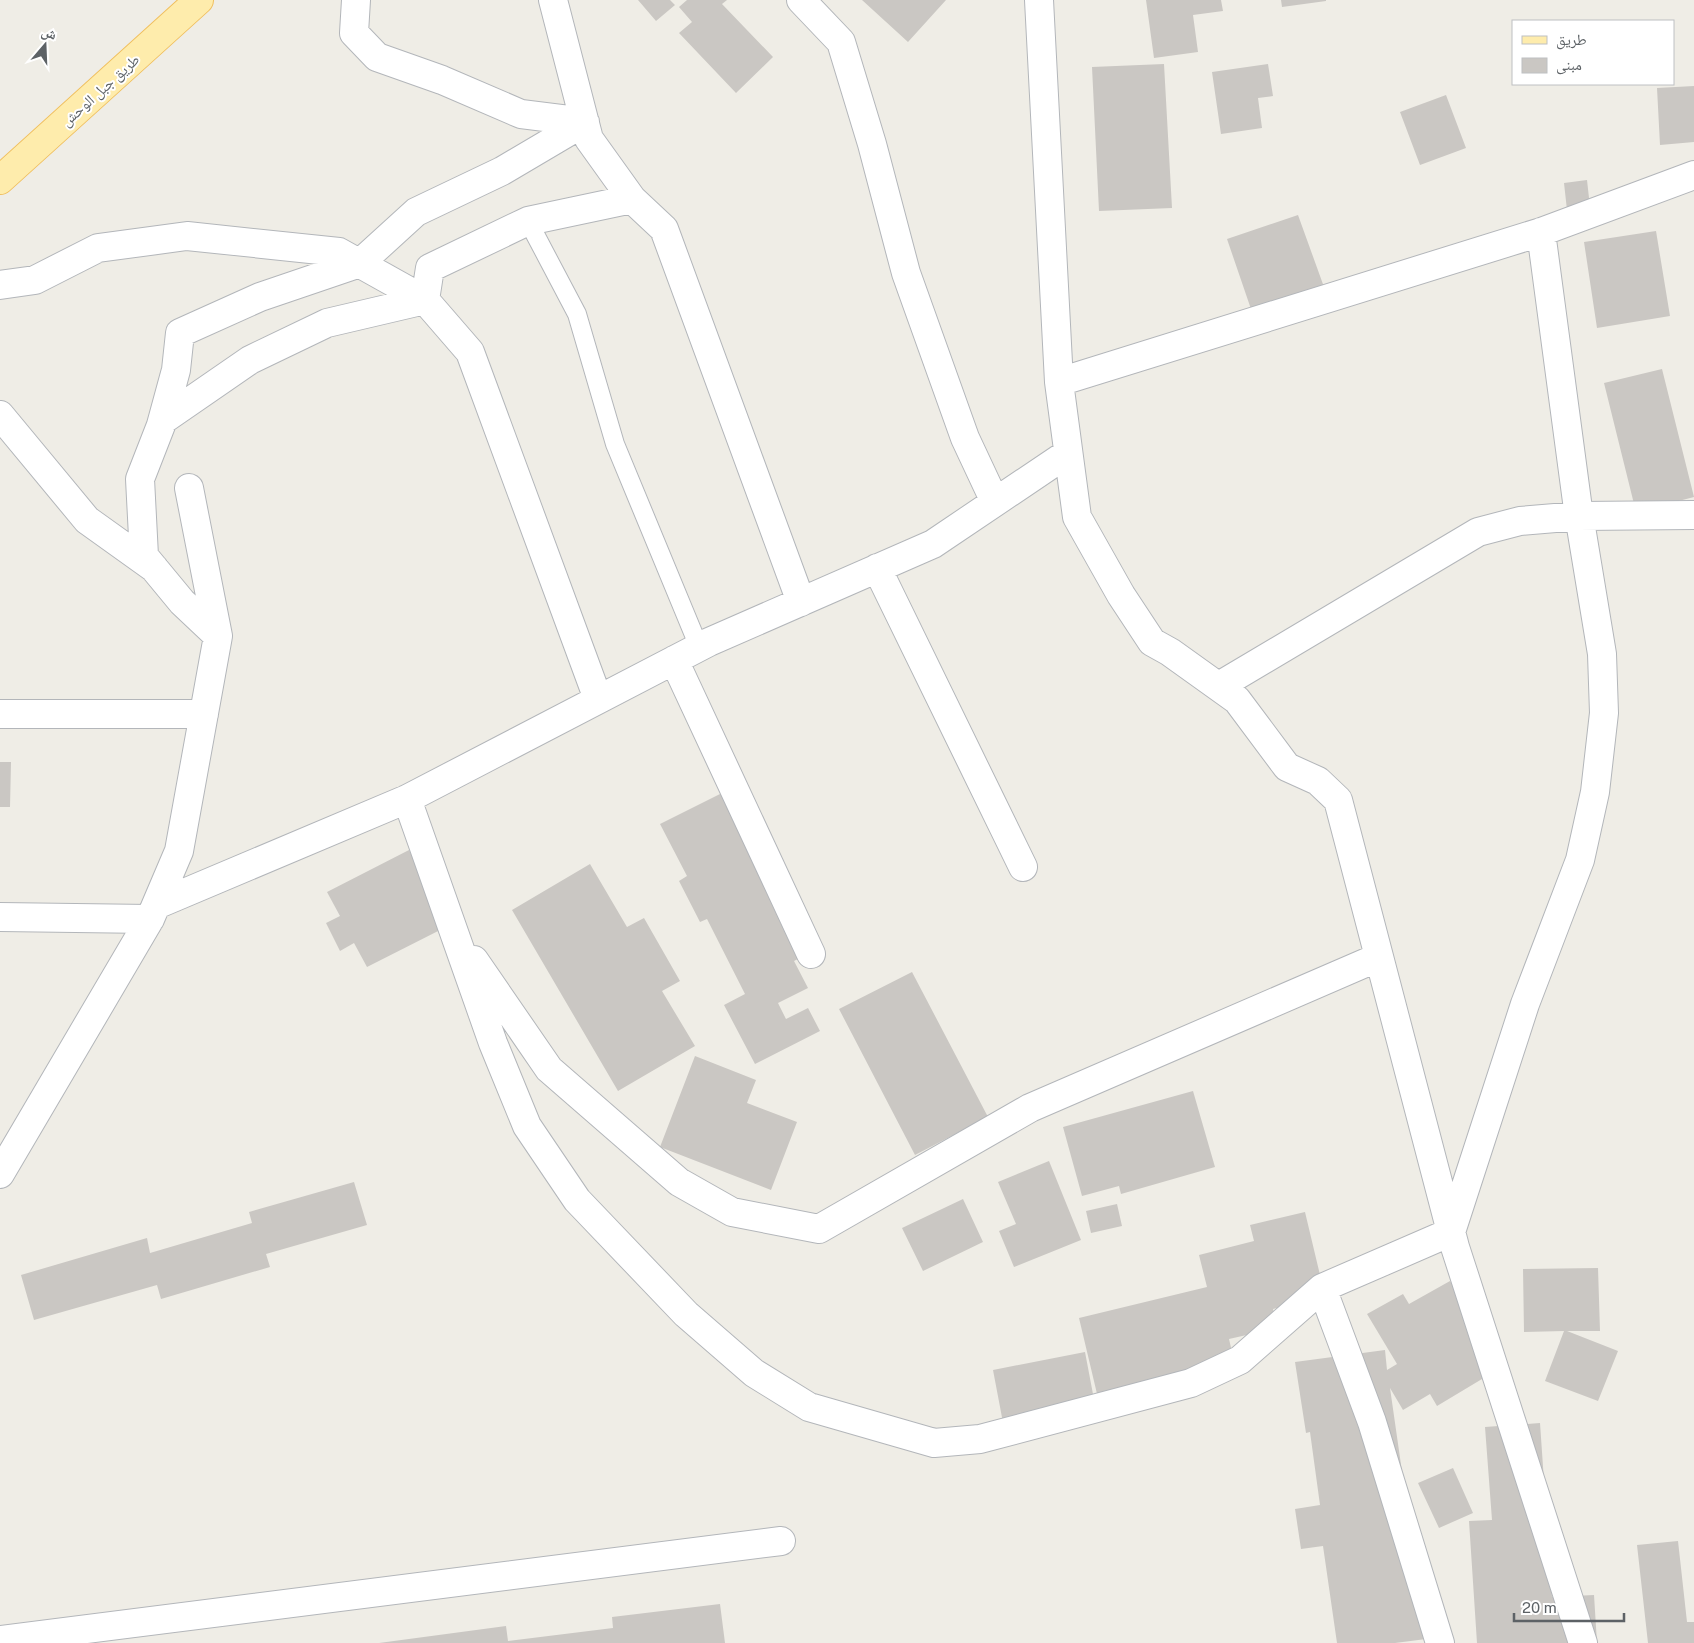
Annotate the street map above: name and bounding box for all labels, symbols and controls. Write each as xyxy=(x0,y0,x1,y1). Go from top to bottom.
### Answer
north arrow xyxy=(20,20,70,70)
legend xyxy=(1512,20,1674,85)
text: ش xyxy=(39,23,59,44)
text: طريق xyxy=(1556,31,1587,50)
street label: طريق جبل الوحش xyxy=(57,50,144,131)
text: مبنى xyxy=(1556,56,1582,75)
scale bar xyxy=(1514,1590,1624,1622)
text: 20 m xyxy=(1522,1599,1557,1616)

